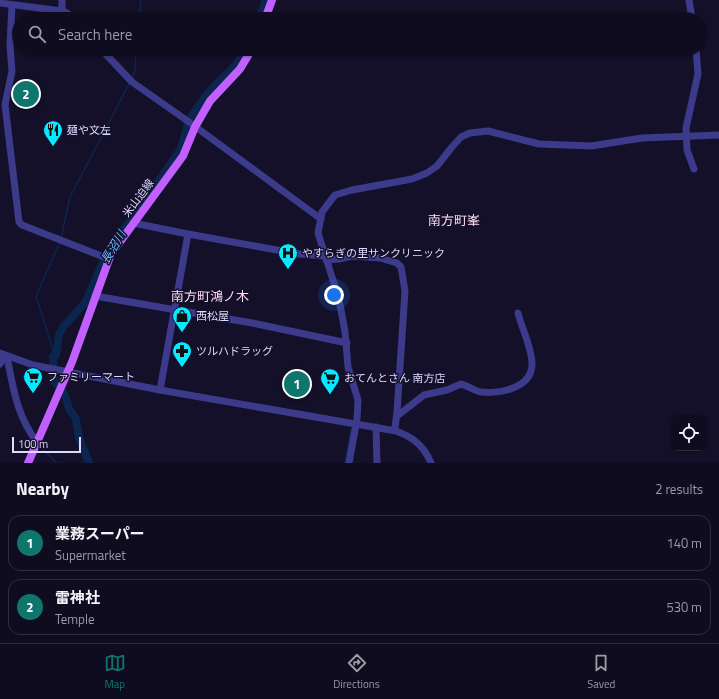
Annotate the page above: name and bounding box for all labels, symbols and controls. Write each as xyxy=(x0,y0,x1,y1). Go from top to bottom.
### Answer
search box xyxy=(12,12,707,56)
icon: search xyxy=(26,23,48,45)
text: Search here xyxy=(58,23,132,46)
pin: 2 xyxy=(13,79,39,109)
restaurant icon: 麺や文左 xyxy=(42,119,64,147)
place label: 麺や文左 xyxy=(67,122,111,138)
street label: 米山迫線 xyxy=(118,176,158,220)
district label: 南方町峯 xyxy=(428,210,480,230)
water label: 長沼川 xyxy=(96,225,131,267)
hospital icon: やすらぎの里サンクリニック xyxy=(277,242,299,270)
place label: やすらぎの里サンクリニック xyxy=(302,245,445,261)
your location xyxy=(324,285,344,305)
district label: 南方町鴻ノ木 xyxy=(171,286,249,306)
shop icon: 西松屋 xyxy=(171,305,193,333)
place label: 西松屋 xyxy=(196,308,229,324)
pharmacy icon: ツルハドラッグ xyxy=(171,340,193,368)
place label: ツルハドラッグ xyxy=(196,343,273,359)
supermarket icon: ファミリーマート xyxy=(22,366,44,394)
supermarket icon: おてんとさん 南方店 xyxy=(319,367,341,395)
place label: ファミリーマート xyxy=(47,369,135,385)
pin: 1 xyxy=(284,369,310,399)
place label: おてんとさん 南方店 xyxy=(344,370,445,386)
map controls xyxy=(671,415,707,451)
button: locate xyxy=(671,415,707,451)
scale bar xyxy=(12,435,81,454)
text: 100 m xyxy=(18,436,48,452)
text: Nearby xyxy=(16,476,69,502)
text: 2 results xyxy=(655,479,703,499)
text: 業務スーパー xyxy=(55,522,145,545)
text: 1 xyxy=(26,533,34,553)
text: 140 m xyxy=(666,533,702,553)
text: Supermarket xyxy=(55,545,126,565)
text: 雷神社 xyxy=(55,586,100,609)
text: 2 xyxy=(26,597,34,617)
text: 530 m xyxy=(666,597,702,617)
text: Temple xyxy=(55,609,95,629)
tab: Map xyxy=(104,652,126,692)
tab: Directions xyxy=(333,652,380,692)
tab: Saved xyxy=(587,652,615,692)

